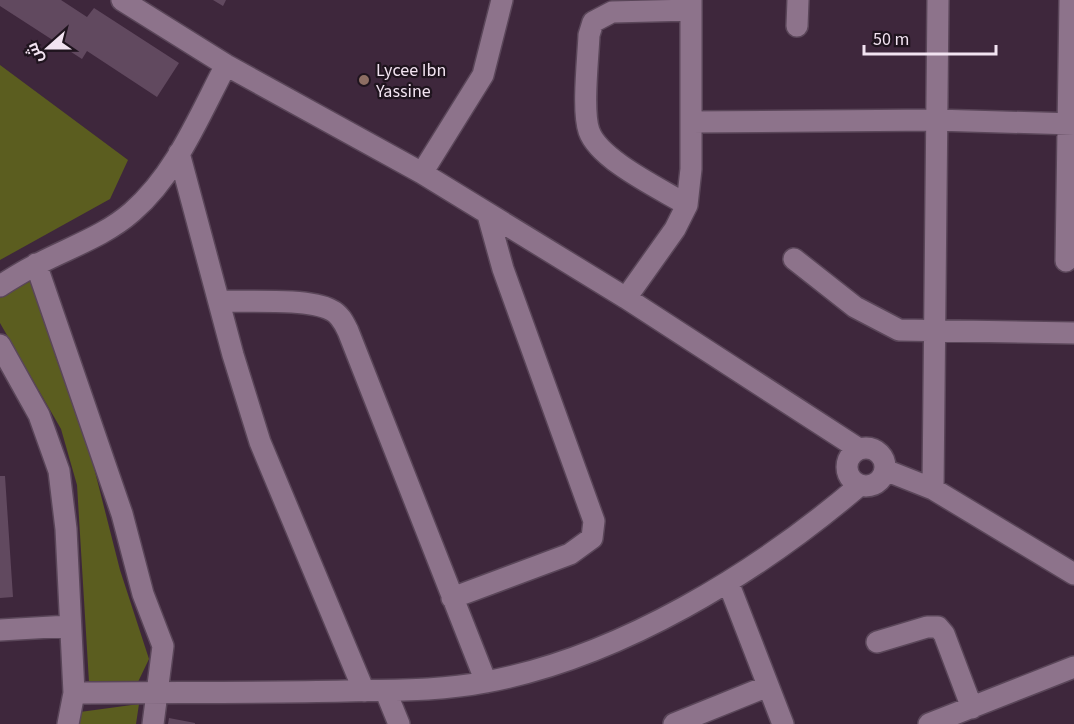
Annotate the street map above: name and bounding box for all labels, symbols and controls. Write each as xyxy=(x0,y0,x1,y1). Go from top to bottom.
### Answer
north arrow xyxy=(18,18,78,78)
scale bar xyxy=(864,18,996,56)
text: 50 m xyxy=(873,27,909,52)
text: ش xyxy=(21,39,49,67)
place label: Lycee Ibn Yassine xyxy=(375,58,446,104)
marker: Lycee Ibn Yassine xyxy=(357,73,371,87)

